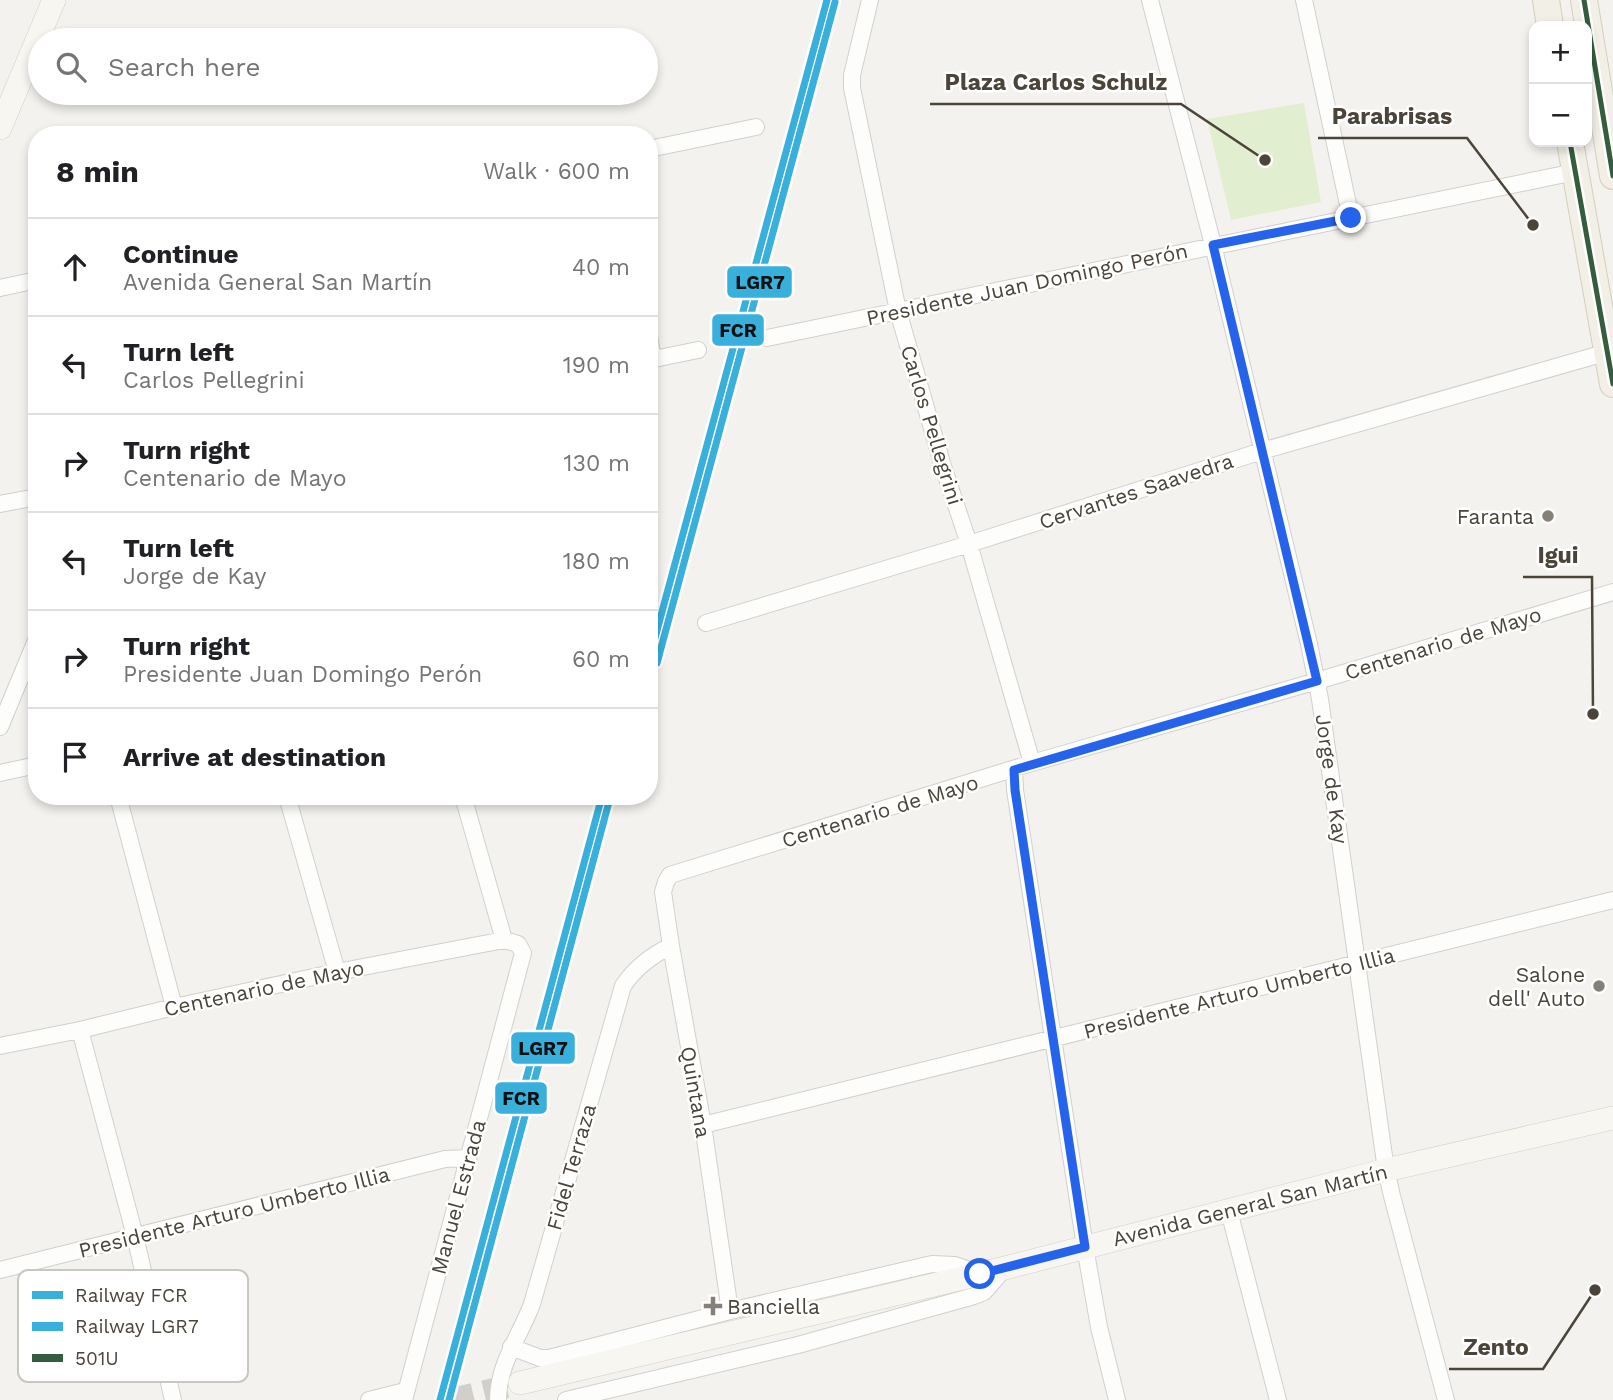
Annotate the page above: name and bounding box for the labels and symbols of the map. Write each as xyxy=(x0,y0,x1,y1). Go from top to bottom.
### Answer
callout: Plaza Carlos Schulz xyxy=(930,60,1181,104)
text: Plaza Carlos Schulz xyxy=(945,69,1168,96)
callout: Parabrisas xyxy=(1318,94,1467,138)
text: Parabrisas xyxy=(1332,103,1452,130)
route end xyxy=(1335,202,1366,233)
street label: Presidente Juan Domingo Perón xyxy=(864,238,1190,330)
line badge: LGR7 xyxy=(726,265,793,299)
text: LGR7 xyxy=(735,271,785,294)
line badge: FCR xyxy=(711,313,765,347)
text: FCR xyxy=(719,319,757,342)
street label: Carlos Pellegrini xyxy=(896,342,968,508)
street label: Cervantes Saavedra xyxy=(1036,448,1236,534)
place label: Faranta xyxy=(1457,504,1534,529)
marker: Faranta xyxy=(1540,508,1556,524)
callout: Igui xyxy=(1523,533,1592,577)
text: Igui xyxy=(1537,542,1579,569)
street label: Centenario de Mayo xyxy=(1342,601,1544,685)
street label: Jorge de Kay xyxy=(1311,712,1354,846)
street label: Centenario de Mayo xyxy=(779,769,981,853)
street label: Presidente Arturo Umberto Illia xyxy=(1081,942,1397,1044)
street label: Centenario de Mayo xyxy=(162,955,366,1021)
place label: Salone dell' Auto xyxy=(1488,962,1585,1011)
marker: Salone dell' Auto xyxy=(1591,978,1607,994)
line badge: LGR7 xyxy=(510,1031,576,1065)
text: LGR7 xyxy=(518,1037,568,1060)
street label: Quintana xyxy=(676,1044,716,1140)
line badge: FCR xyxy=(494,1081,548,1115)
text: FCR xyxy=(502,1087,540,1110)
street label: Fidel Terraza xyxy=(541,1101,601,1233)
street label: Manuel Estrada xyxy=(425,1117,491,1277)
street label: Avenida General San Martín xyxy=(1110,1159,1390,1251)
street label: Presidente Arturo Umberto Illia xyxy=(76,1161,392,1263)
route start xyxy=(964,1258,995,1289)
legend xyxy=(18,1270,248,1382)
text: Railway FCR xyxy=(75,1284,188,1307)
place label: Banciella xyxy=(727,1294,820,1319)
marker: Banciella xyxy=(705,1298,721,1314)
text: Railway LGR7 xyxy=(75,1315,199,1338)
callout: Zento xyxy=(1449,1325,1543,1369)
text: Zento xyxy=(1463,1334,1529,1361)
text: 501U xyxy=(75,1347,119,1370)

